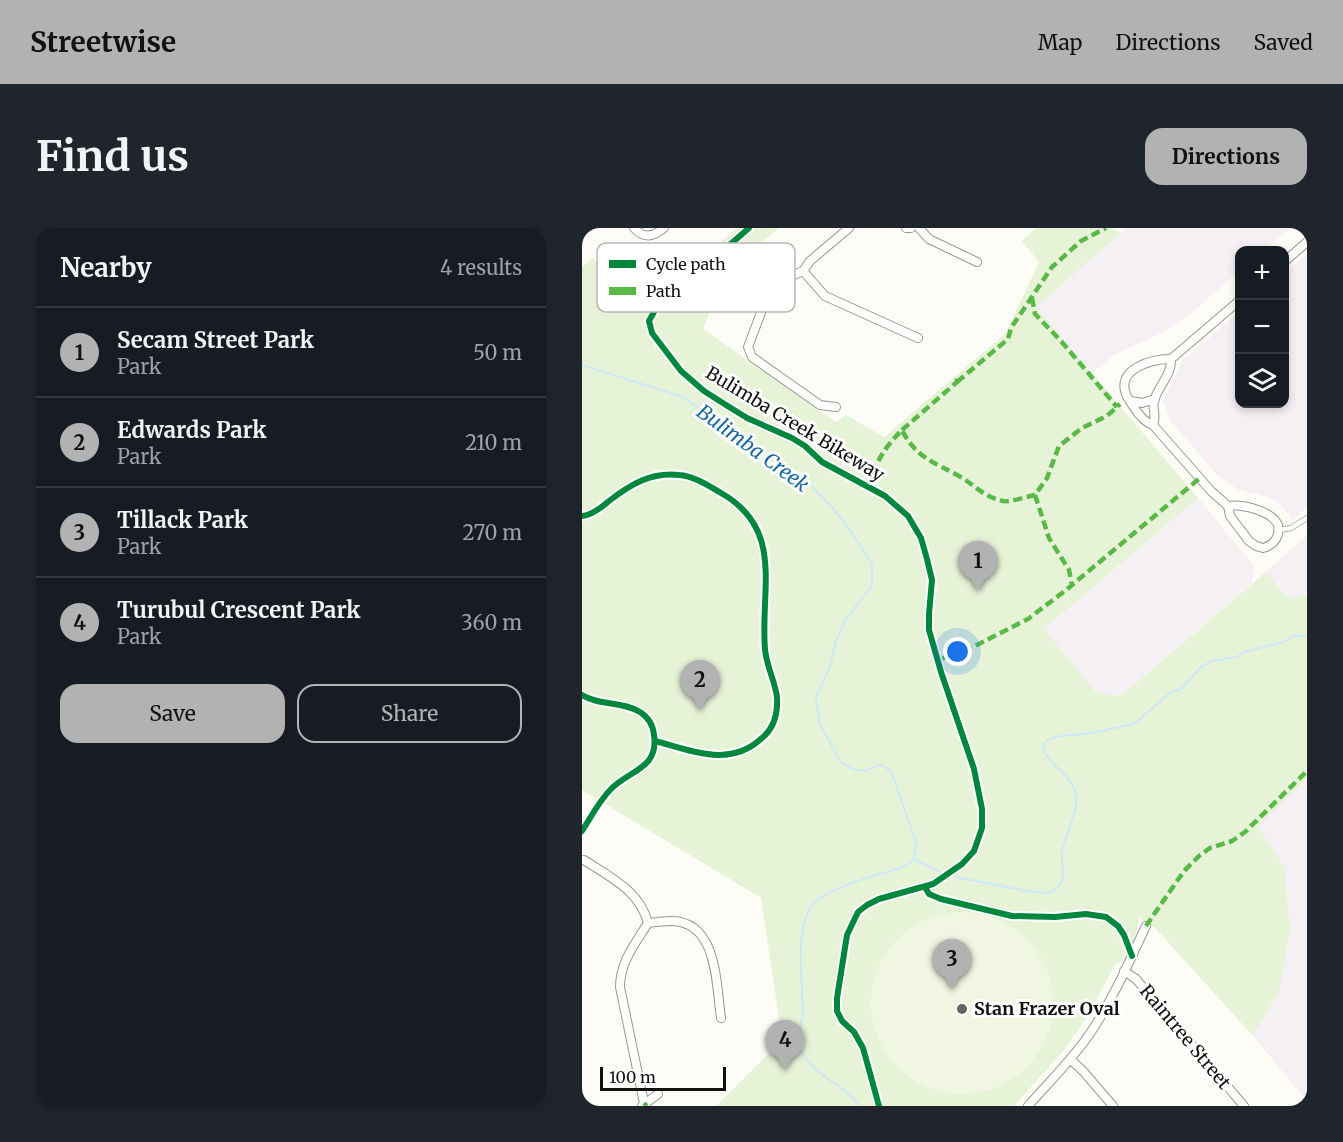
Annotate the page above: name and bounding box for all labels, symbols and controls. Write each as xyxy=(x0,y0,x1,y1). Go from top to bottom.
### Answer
text: Streetwise xyxy=(30,24,176,60)
text: Map xyxy=(1038,29,1082,56)
text: Directions xyxy=(1115,29,1220,56)
text: Saved xyxy=(1253,29,1313,56)
button: Directions xyxy=(1145,128,1307,185)
text: Find us xyxy=(36,130,189,182)
legend xyxy=(597,243,795,312)
map controls xyxy=(1235,246,1289,408)
button: + xyxy=(1235,246,1289,300)
text: Nearby xyxy=(60,251,152,284)
text: Cycle path xyxy=(646,254,726,274)
text: 4 results xyxy=(440,255,522,280)
text: Path xyxy=(646,281,682,301)
button: − xyxy=(1235,300,1289,354)
text: Secam Street Park xyxy=(117,326,314,354)
text: 1 xyxy=(75,340,84,365)
text: 50 m xyxy=(473,340,522,365)
text: Park xyxy=(117,354,161,379)
button: layers xyxy=(1235,354,1289,408)
street label: Bulimba Creek Bikeway xyxy=(702,362,888,486)
water label: Bulimba Creek xyxy=(692,399,814,497)
text: Edwards Park xyxy=(117,416,266,444)
text: 2 xyxy=(74,430,85,455)
text: 210 m xyxy=(465,430,522,455)
text: Park xyxy=(117,444,161,469)
text: Tillack Park xyxy=(117,506,248,534)
text: 3 xyxy=(74,520,85,545)
text: 270 m xyxy=(462,520,522,545)
text: Park xyxy=(117,534,161,559)
pin: 1 xyxy=(958,542,998,591)
text: Turubul Crescent Park xyxy=(117,596,360,624)
text: 4 xyxy=(73,610,86,635)
text: 360 m xyxy=(461,610,522,635)
text: Park xyxy=(117,624,161,649)
your location xyxy=(943,637,972,666)
pin: 2 xyxy=(680,660,720,710)
button: Save xyxy=(60,684,285,743)
button: Share xyxy=(297,684,522,743)
pin: 3 xyxy=(932,940,971,989)
street label: Raintree Street xyxy=(1135,980,1236,1094)
place label: Stan Frazer Oval xyxy=(974,997,1120,1020)
marker: Stan Frazer Oval xyxy=(955,1002,969,1016)
pin: 4 xyxy=(766,1020,804,1070)
scale bar xyxy=(600,1064,726,1092)
text: 100 m xyxy=(609,1067,656,1087)

